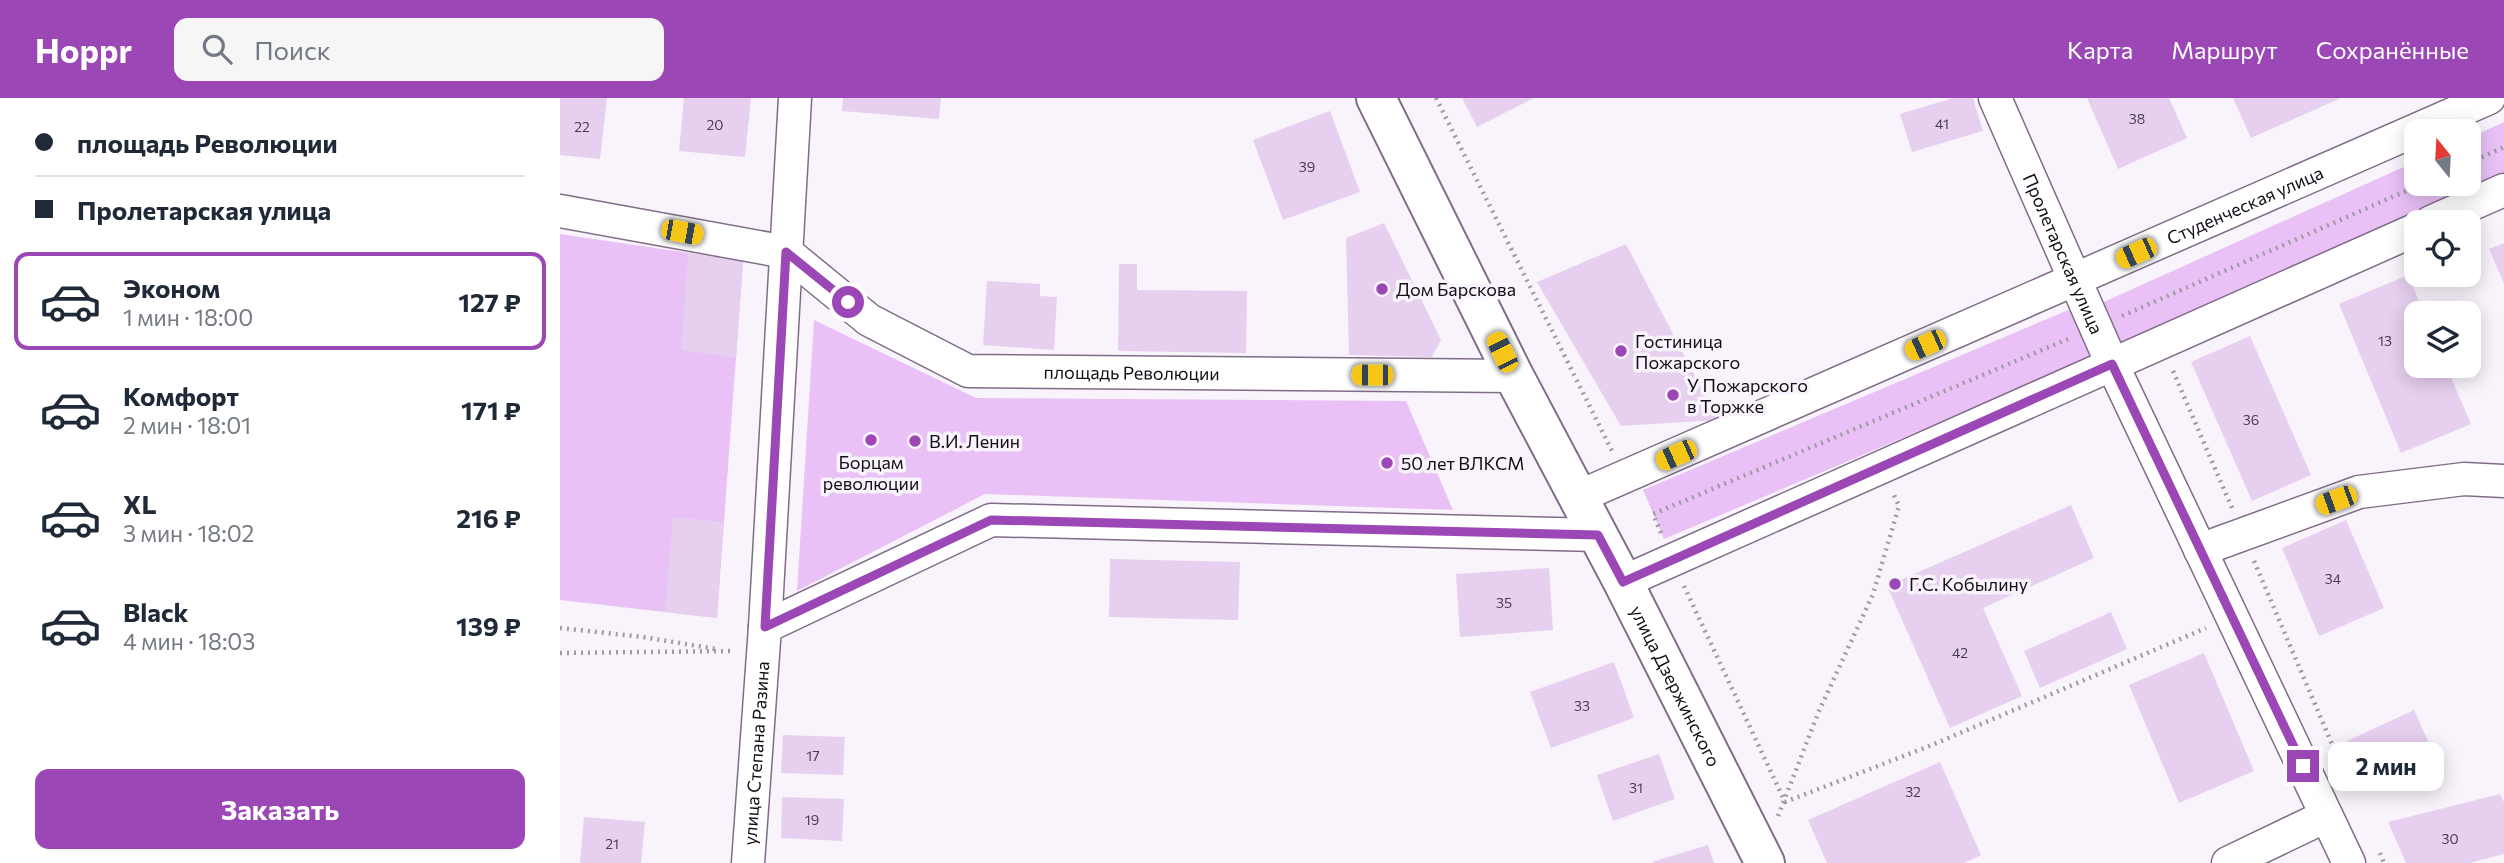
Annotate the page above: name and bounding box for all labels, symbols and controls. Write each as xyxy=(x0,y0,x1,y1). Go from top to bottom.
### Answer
search box xyxy=(174,18,664,81)
text: Hoppr xyxy=(35,29,132,70)
icon: search xyxy=(198,30,236,68)
text: Поиск xyxy=(254,34,331,65)
text: Карта xyxy=(2067,35,2133,64)
text: Маршрут xyxy=(2171,35,2278,64)
text: Сохранённые xyxy=(2316,35,2469,64)
house number: 38 xyxy=(2129,110,2145,127)
house number: 41 xyxy=(1935,115,1949,132)
house number: 20 xyxy=(707,116,723,133)
house number: 22 xyxy=(574,118,590,135)
north arrow xyxy=(2404,119,2482,196)
map controls xyxy=(2404,119,2481,378)
text: площадь Революции xyxy=(77,127,338,158)
house number: 39 xyxy=(1299,158,1315,175)
street label: Студенческая улица xyxy=(2163,161,2327,249)
street label: Пролетарская улица xyxy=(2019,170,2108,337)
text: Пролетарская улица xyxy=(77,194,331,225)
button: locate xyxy=(2404,210,2481,287)
car xyxy=(660,218,705,246)
car xyxy=(2113,235,2160,271)
icon: car xyxy=(39,270,102,333)
text: Эконом xyxy=(123,272,220,303)
place label: Дом Барскова xyxy=(1396,278,1516,300)
marker: Дом Барскова xyxy=(1374,281,1390,297)
text: 127 ₽ xyxy=(458,286,521,317)
route start xyxy=(832,286,864,318)
button: layers xyxy=(2404,301,2481,378)
text: 1 мин · 18:00 xyxy=(123,303,253,331)
car xyxy=(1902,327,1949,363)
car xyxy=(1484,329,1521,375)
place label: Гостиница Пожарского xyxy=(1635,330,1740,373)
house number: 13 xyxy=(2378,332,2392,349)
marker: Гостиница Пожарского xyxy=(1613,343,1629,359)
street label: площадь Революции xyxy=(1043,361,1220,384)
car xyxy=(1352,365,1394,386)
place label: У Пожарского в Торжке xyxy=(1687,374,1808,417)
icon: car xyxy=(39,378,102,441)
text: Комфорт xyxy=(123,380,239,411)
marker: У Пожарского в Торжке xyxy=(1665,387,1681,403)
text: 171 ₽ xyxy=(461,394,521,425)
text: 2 мин · 18:01 xyxy=(123,411,251,439)
house number: 36 xyxy=(2243,411,2259,428)
place label: В.И. Ленин xyxy=(929,430,1020,452)
marker: Борцам революции xyxy=(863,432,879,448)
marker: В.И. Ленин xyxy=(907,433,923,449)
car xyxy=(1653,437,1700,473)
place label: Борцам революции xyxy=(823,451,919,494)
place label: 50 лет ВЛКСМ xyxy=(1401,452,1525,474)
marker: 50 лет ВЛКСМ xyxy=(1379,455,1395,471)
car xyxy=(2313,483,2360,517)
icon: car xyxy=(39,486,102,549)
text: XL xyxy=(123,488,157,519)
text: 216 ₽ xyxy=(456,502,521,533)
text: 3 мин · 18:02 xyxy=(123,519,254,547)
house number: 34 xyxy=(2325,570,2342,587)
place label: Г.С. Кобылину xyxy=(1909,573,2028,595)
marker: Г.С. Кобылину xyxy=(1887,576,1903,592)
icon: car xyxy=(39,594,102,657)
house number: 35 xyxy=(1496,594,1512,611)
text: Black xyxy=(123,596,189,627)
street label: улица Дзержинского xyxy=(1626,602,1725,770)
text: 139 ₽ xyxy=(456,610,521,641)
text: 4 мин · 18:03 xyxy=(123,627,255,655)
house number: 42 xyxy=(1952,644,1968,661)
street label: улица Степана Разина xyxy=(738,660,774,846)
house number: 33 xyxy=(1574,697,1590,714)
callout: 2 мин xyxy=(2328,742,2443,790)
house number: 17 xyxy=(806,747,820,764)
route end xyxy=(2287,750,2319,782)
text: 2 мин xyxy=(2355,752,2417,780)
button: Заказать xyxy=(35,769,525,849)
house number: 31 xyxy=(1629,779,1643,796)
house number: 32 xyxy=(1905,783,1921,800)
house number: 19 xyxy=(805,811,819,828)
house number: 30 xyxy=(2441,830,2459,847)
house number: 21 xyxy=(605,835,619,852)

